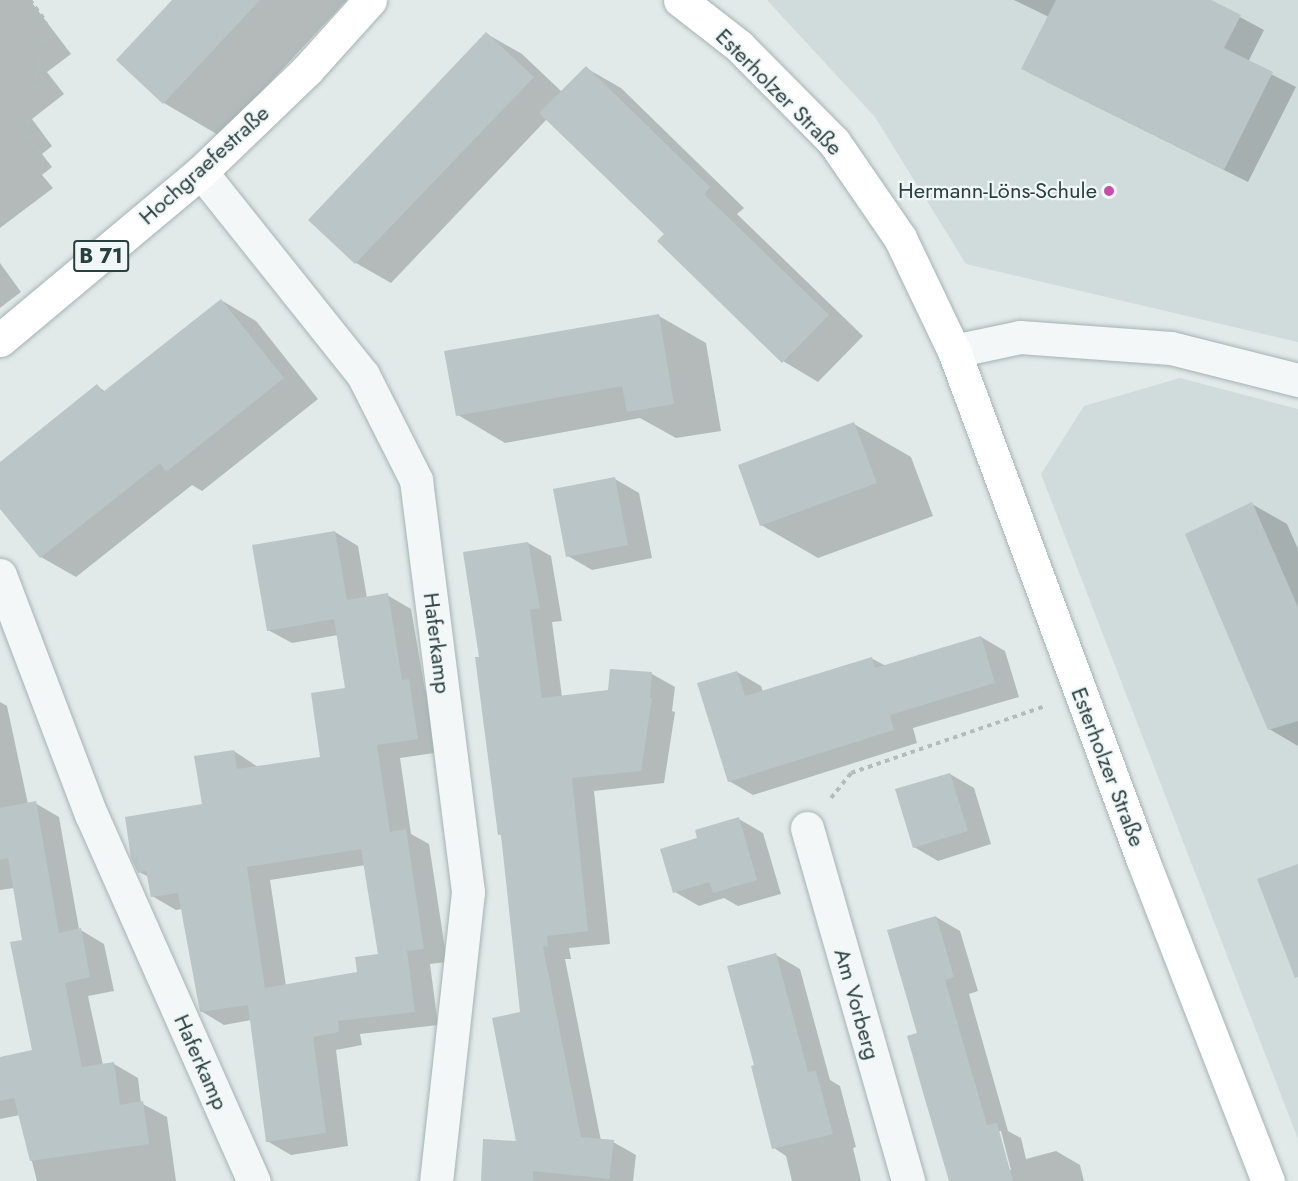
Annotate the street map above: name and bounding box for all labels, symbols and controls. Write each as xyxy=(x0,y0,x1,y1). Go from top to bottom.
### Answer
street label: Esterholzer Straße xyxy=(710,23,848,161)
street label: Hochgraefestraße xyxy=(134,100,274,230)
place label: Hermann-Löns-Schule xyxy=(898,178,1097,204)
marker: Hermann-Löns-Schule xyxy=(1102,184,1116,198)
road number: B 71 xyxy=(72,238,130,274)
street label: Haferkamp xyxy=(418,591,456,695)
street label: Esterholzer Straße xyxy=(1066,684,1150,850)
street label: Am Vorberg xyxy=(829,945,885,1063)
street label: Haferkamp xyxy=(168,1010,234,1114)

